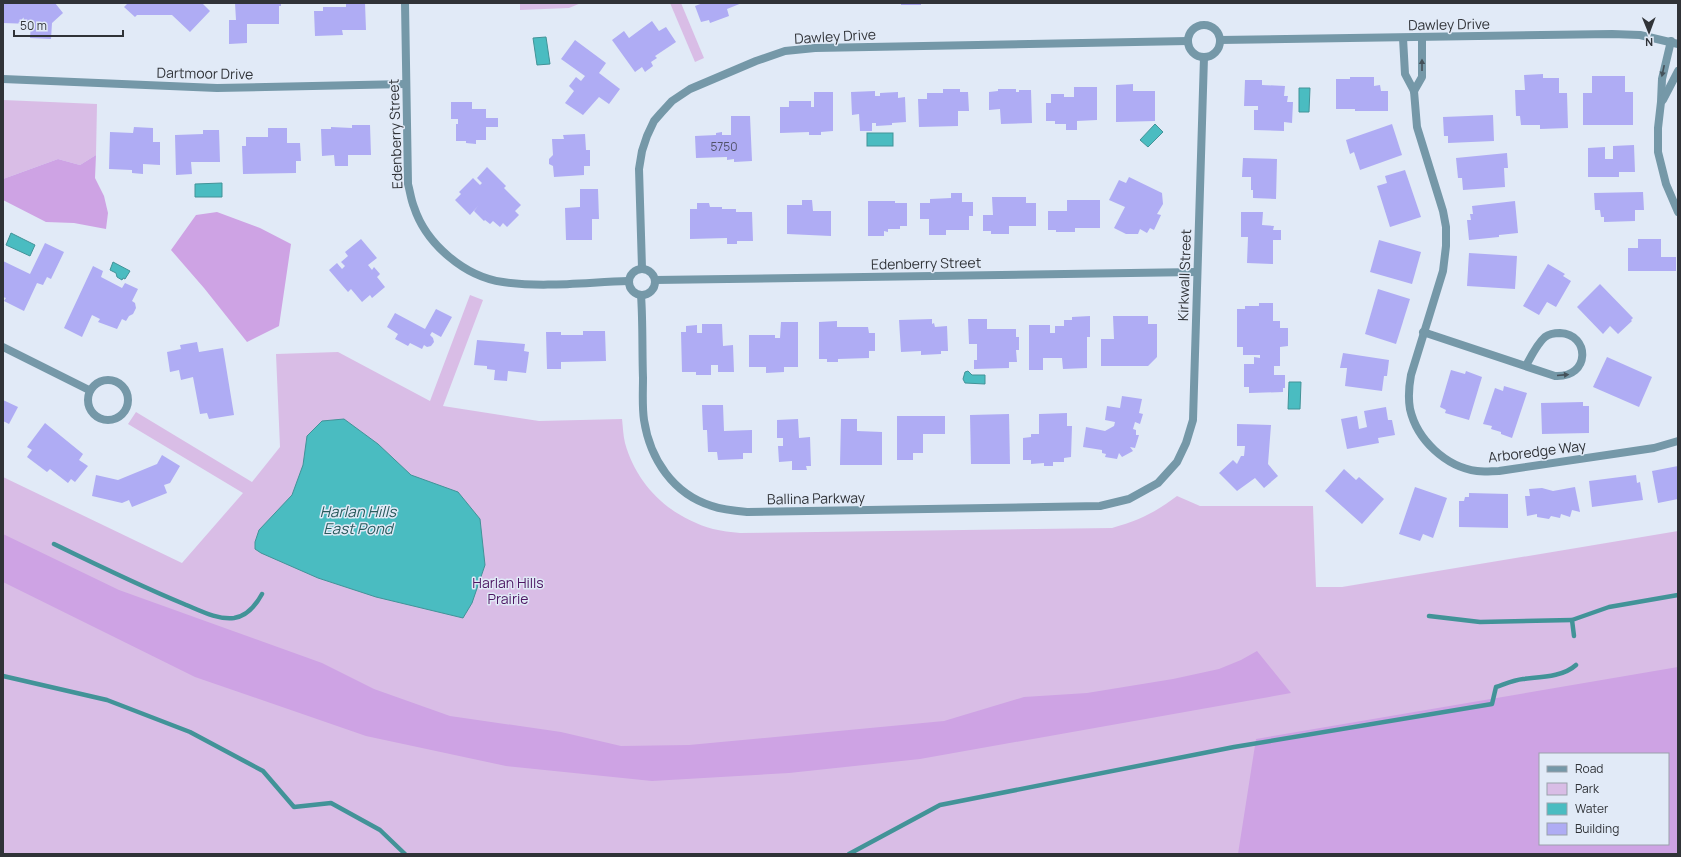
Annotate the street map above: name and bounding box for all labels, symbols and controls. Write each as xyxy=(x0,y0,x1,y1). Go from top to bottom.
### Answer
scale bar xyxy=(14,12,123,38)
north arrow xyxy=(1629,12,1669,52)
street label: Dawley Drive xyxy=(1408,14,1490,34)
text: 50 m xyxy=(20,17,47,34)
street label: Dawley Drive xyxy=(794,24,876,48)
text: N xyxy=(1645,35,1653,50)
one-way arrow xyxy=(1419,58,1425,71)
street label: Dartmoor Drive xyxy=(156,63,254,83)
one-way arrow xyxy=(1660,65,1666,77)
street label: Edenberry Street xyxy=(384,78,406,189)
house number: 5750 xyxy=(710,138,738,155)
street label: Kirkwall Street xyxy=(1173,228,1195,321)
street label: Edenberry Street xyxy=(871,253,982,273)
one-way arrow xyxy=(1557,372,1569,378)
street label: Arboredge Way xyxy=(1487,436,1588,466)
street label: Ballina Parkway xyxy=(767,488,866,508)
water label: Harlan Hills East Pond xyxy=(320,501,397,539)
park label: Harlan Hills Prairie xyxy=(472,573,544,608)
legend xyxy=(1539,753,1669,845)
text: Road xyxy=(1575,760,1603,777)
text: Park xyxy=(1575,780,1600,797)
text: Water xyxy=(1575,800,1609,817)
text: Building xyxy=(1575,820,1619,837)

